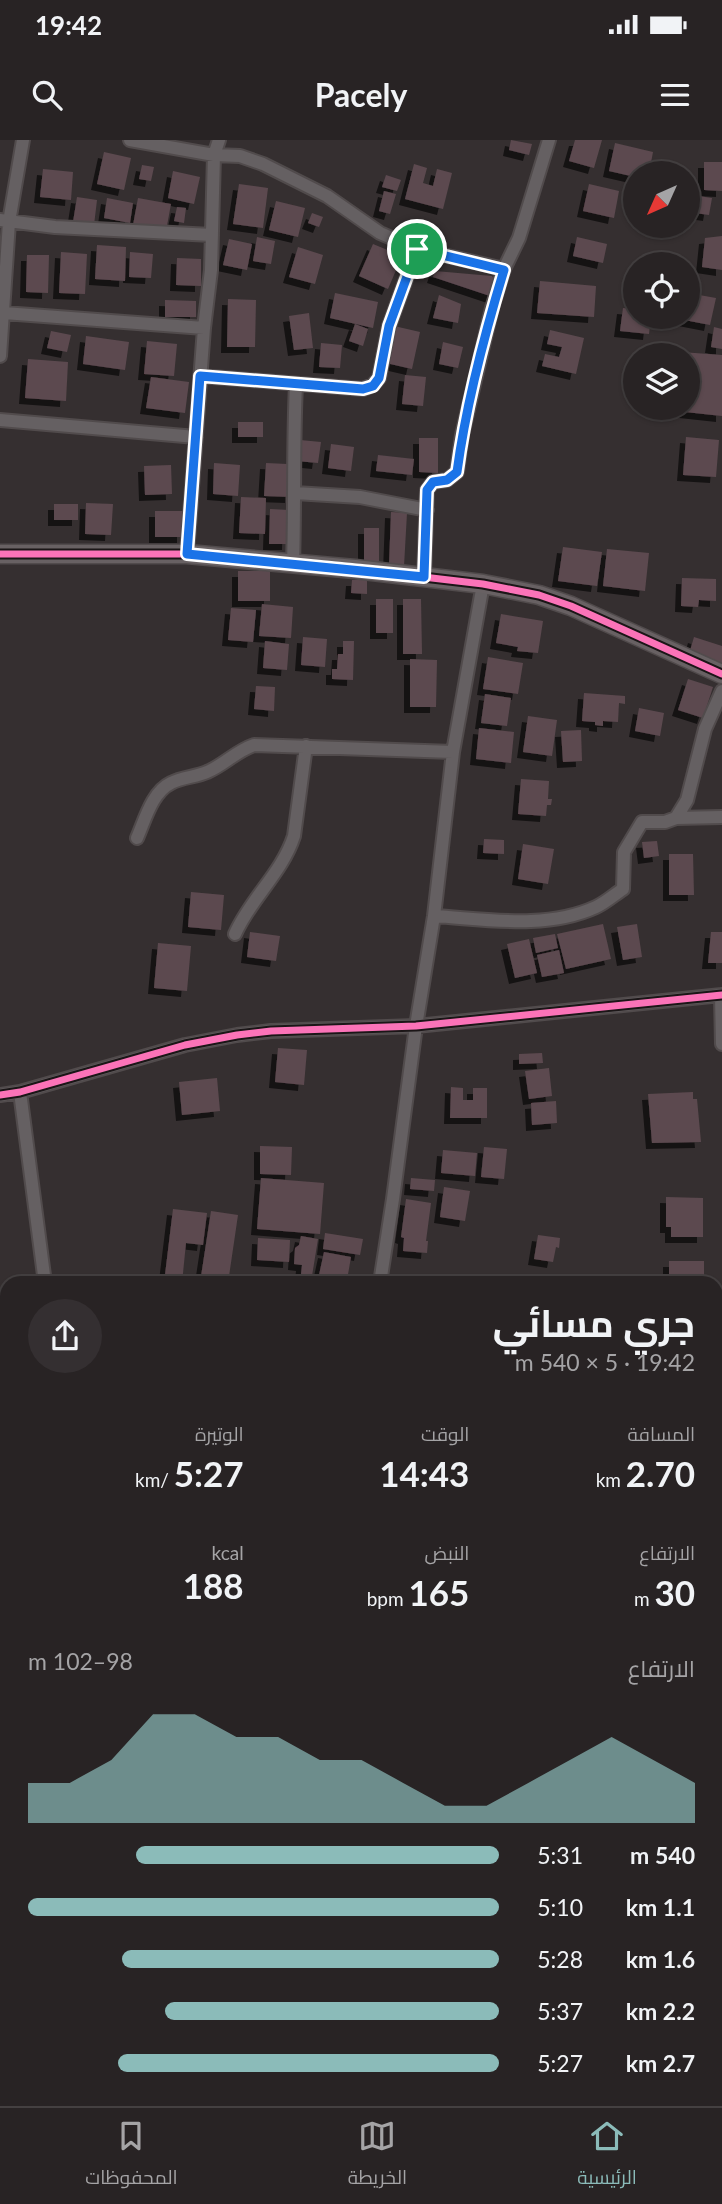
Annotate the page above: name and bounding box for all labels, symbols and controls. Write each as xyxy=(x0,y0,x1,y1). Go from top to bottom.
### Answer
text: 19:42 xyxy=(35,9,102,41)
text: Pacely xyxy=(315,75,407,114)
icon: search xyxy=(28,76,66,114)
icon: menu xyxy=(656,76,694,114)
north arrow xyxy=(623,161,700,238)
map controls xyxy=(623,161,700,420)
pin xyxy=(387,219,447,279)
icon: arrive xyxy=(398,230,436,268)
button: locate xyxy=(623,252,700,329)
button: layers xyxy=(623,343,700,420)
button: share xyxy=(28,1299,102,1373)
text: جري مسائي xyxy=(493,1299,695,1345)
text: 19:42 · 5 × 540 m xyxy=(515,1348,695,1376)
text: الوتيرة xyxy=(195,1422,244,1445)
text: الوقت xyxy=(421,1422,469,1445)
text: المسافة xyxy=(627,1422,695,1445)
text: 5:27 xyxy=(174,1452,244,1494)
text: 14:43 xyxy=(379,1452,469,1494)
text: 2.70 xyxy=(626,1452,695,1494)
text: /km xyxy=(135,1468,174,1491)
text: km xyxy=(596,1468,626,1491)
text: kcal xyxy=(212,1541,244,1564)
text: النبض xyxy=(425,1541,469,1564)
text: الارتفاع xyxy=(639,1541,695,1564)
text: 188 xyxy=(183,1564,244,1606)
text: 165 xyxy=(408,1571,469,1613)
text: 30 xyxy=(654,1571,695,1613)
text: bpm xyxy=(367,1587,408,1610)
text: m xyxy=(634,1587,654,1610)
text: 98–102 m xyxy=(28,1647,133,1675)
text: الارتفاع xyxy=(628,1654,695,1682)
text: 5:31 xyxy=(537,1841,583,1869)
text: 540 m xyxy=(630,1841,695,1869)
text: 5:10 xyxy=(537,1893,583,1921)
text: 1.1 km xyxy=(626,1893,695,1921)
text: 5:28 xyxy=(537,1945,583,1973)
text: 1.6 km xyxy=(626,1945,695,1973)
text: 5:37 xyxy=(537,1997,583,2025)
text: 2.2 km xyxy=(626,1997,695,2025)
text: 5:27 xyxy=(537,2049,583,2077)
text: 2.7 km xyxy=(626,2049,695,2077)
tab: المحفوظات xyxy=(85,2117,178,2195)
tab: الخريطة xyxy=(348,2117,407,2195)
tab: الرئيسية xyxy=(577,2117,637,2195)

